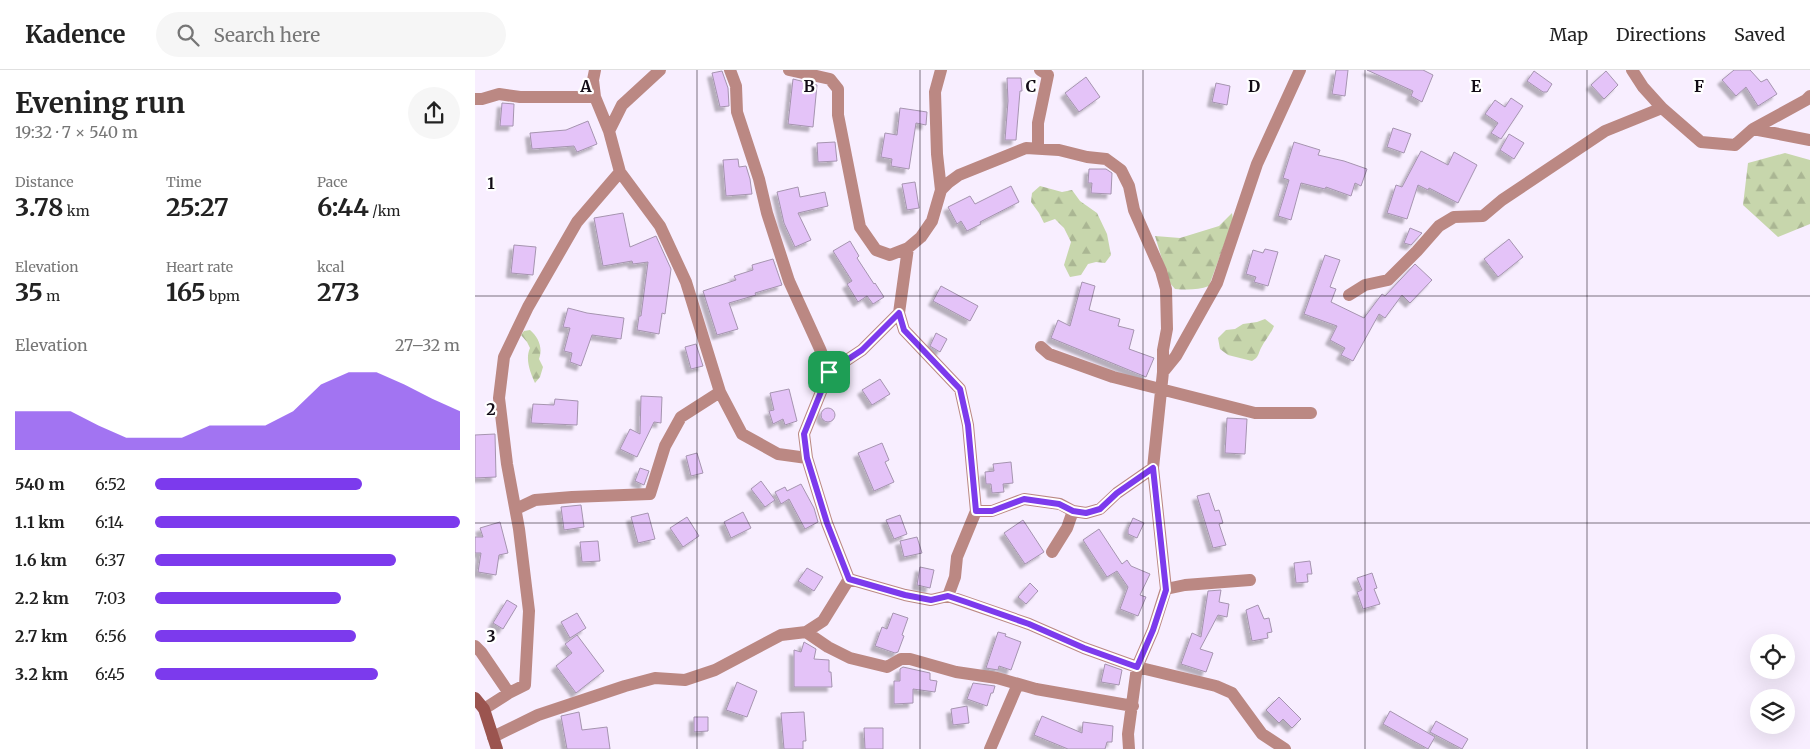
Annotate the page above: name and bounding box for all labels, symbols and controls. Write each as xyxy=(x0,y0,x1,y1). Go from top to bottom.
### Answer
search box xyxy=(156,12,506,57)
text: Kadence xyxy=(25,19,126,50)
icon: search xyxy=(174,21,202,49)
text: Search here xyxy=(214,23,320,47)
text: Map xyxy=(1550,23,1588,46)
text: Directions xyxy=(1616,23,1706,46)
text: Saved xyxy=(1734,23,1785,46)
text: A xyxy=(579,76,592,96)
text: B xyxy=(803,76,815,96)
text: C xyxy=(1026,76,1036,96)
text: D xyxy=(1248,76,1260,96)
text: E xyxy=(1471,76,1482,96)
text: F xyxy=(1694,76,1704,96)
text: Evening run xyxy=(15,85,185,121)
button: share xyxy=(408,87,460,139)
text: 19:32 · 7 × 540 m xyxy=(15,122,138,142)
text: Distance xyxy=(15,173,74,191)
text: Time xyxy=(166,173,202,191)
text: Pace xyxy=(317,173,348,191)
text: 1 xyxy=(487,173,495,193)
text: 3.78 xyxy=(15,191,64,223)
text: 25:27 xyxy=(166,191,229,223)
text: 6:44 xyxy=(317,191,369,223)
text: km xyxy=(64,202,90,220)
text: /km xyxy=(369,202,400,220)
text: Elevation xyxy=(15,258,79,276)
text: Heart rate xyxy=(166,258,233,276)
text: kcal xyxy=(317,258,345,276)
text: 35 xyxy=(15,276,43,308)
text: 165 xyxy=(166,276,206,308)
text: 273 xyxy=(317,276,360,308)
text: m xyxy=(43,287,60,305)
text: bpm xyxy=(206,287,240,305)
text: Elevation xyxy=(15,335,88,355)
text: 27–32 m xyxy=(395,335,460,355)
pin xyxy=(808,351,850,393)
icon: arrive xyxy=(815,358,843,386)
text: 2 xyxy=(486,399,496,419)
text: 540 m xyxy=(15,474,65,494)
text: 6:52 xyxy=(95,474,126,494)
text: 1.1 km xyxy=(15,512,65,532)
text: 6:14 xyxy=(95,512,124,532)
text: 1.6 km xyxy=(15,550,67,570)
text: 6:37 xyxy=(95,550,125,570)
text: 2.2 km xyxy=(15,588,69,608)
text: 7:03 xyxy=(95,588,126,608)
text: 2.7 km xyxy=(15,626,68,646)
text: 6:56 xyxy=(95,626,126,646)
text: 3 xyxy=(486,626,496,646)
map controls xyxy=(1750,634,1795,734)
button: locate xyxy=(1750,634,1795,679)
text: 3.2 km xyxy=(15,664,68,684)
text: 6:45 xyxy=(95,664,125,684)
button: layers xyxy=(1750,689,1795,734)

